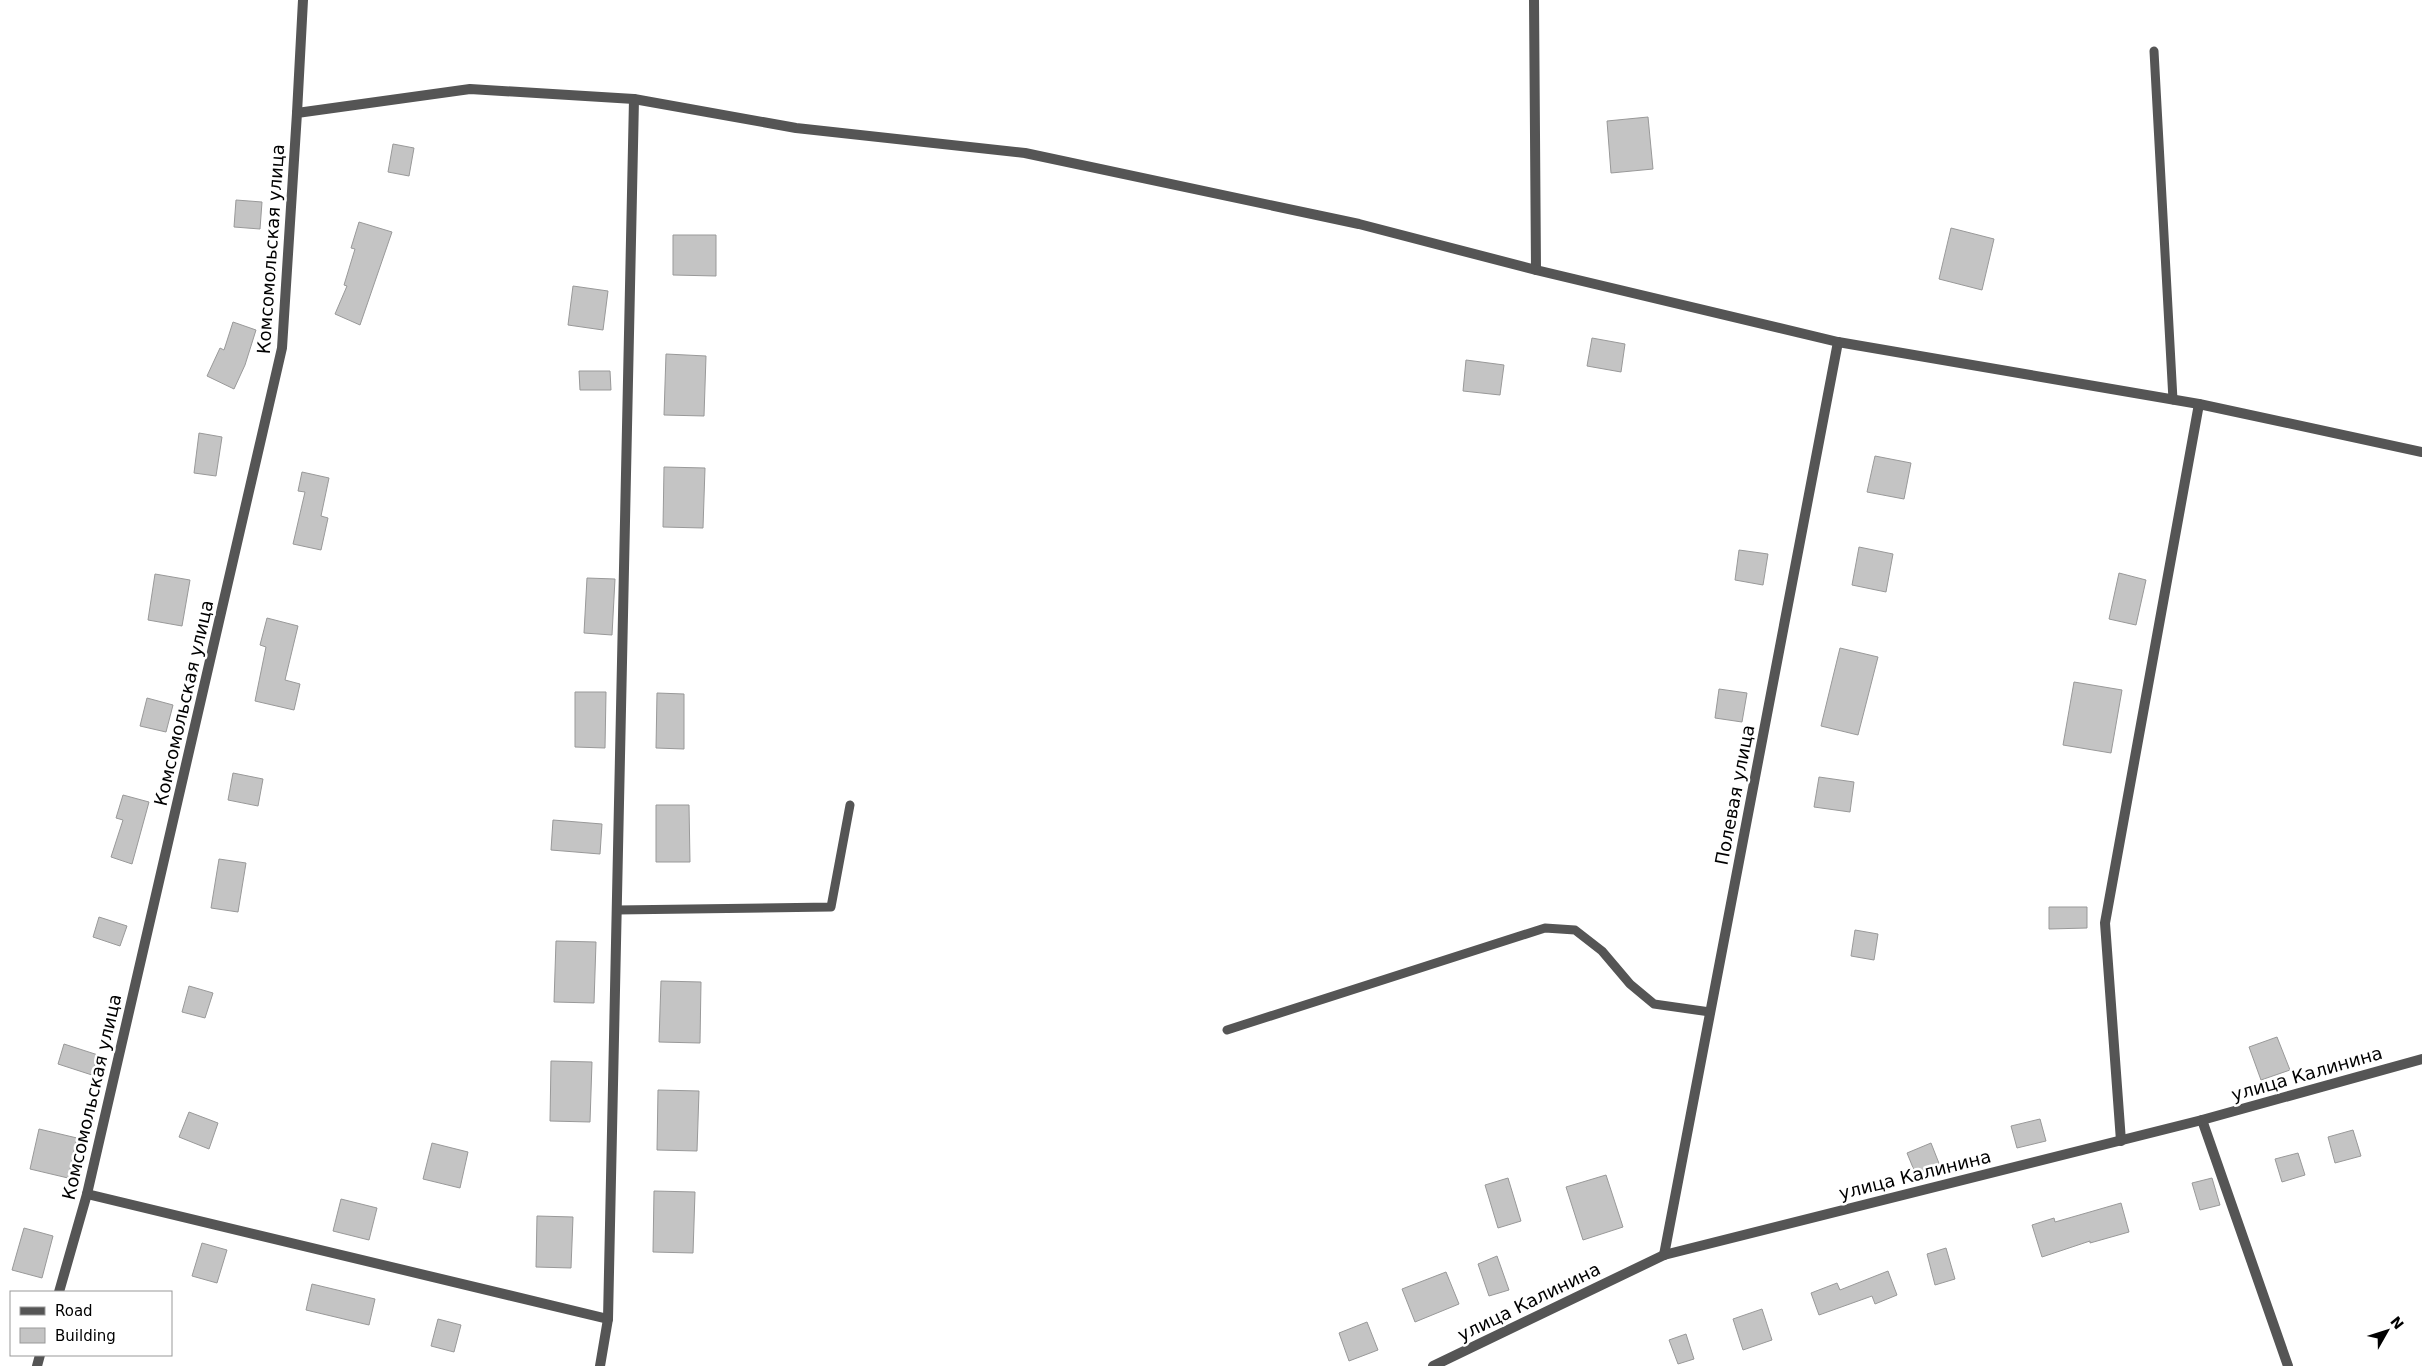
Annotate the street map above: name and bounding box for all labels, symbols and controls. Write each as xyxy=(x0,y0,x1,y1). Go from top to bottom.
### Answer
street label: Комсомольская улица xyxy=(253,143,288,355)
street label: Комсомольская улица xyxy=(150,598,217,808)
street label: Полевая улица xyxy=(1711,723,1758,867)
street label: Комсомольская улица xyxy=(58,992,125,1202)
street label: улица Калинина xyxy=(2229,1042,2385,1105)
street label: улица Калинина xyxy=(1837,1145,1993,1204)
street label: улица Калинина xyxy=(1454,1258,1604,1345)
legend xyxy=(10,1291,172,1356)
text: Road xyxy=(55,1302,93,1320)
north arrow xyxy=(2362,1306,2412,1356)
text: N xyxy=(2387,1313,2407,1332)
text: Building xyxy=(55,1327,116,1345)

